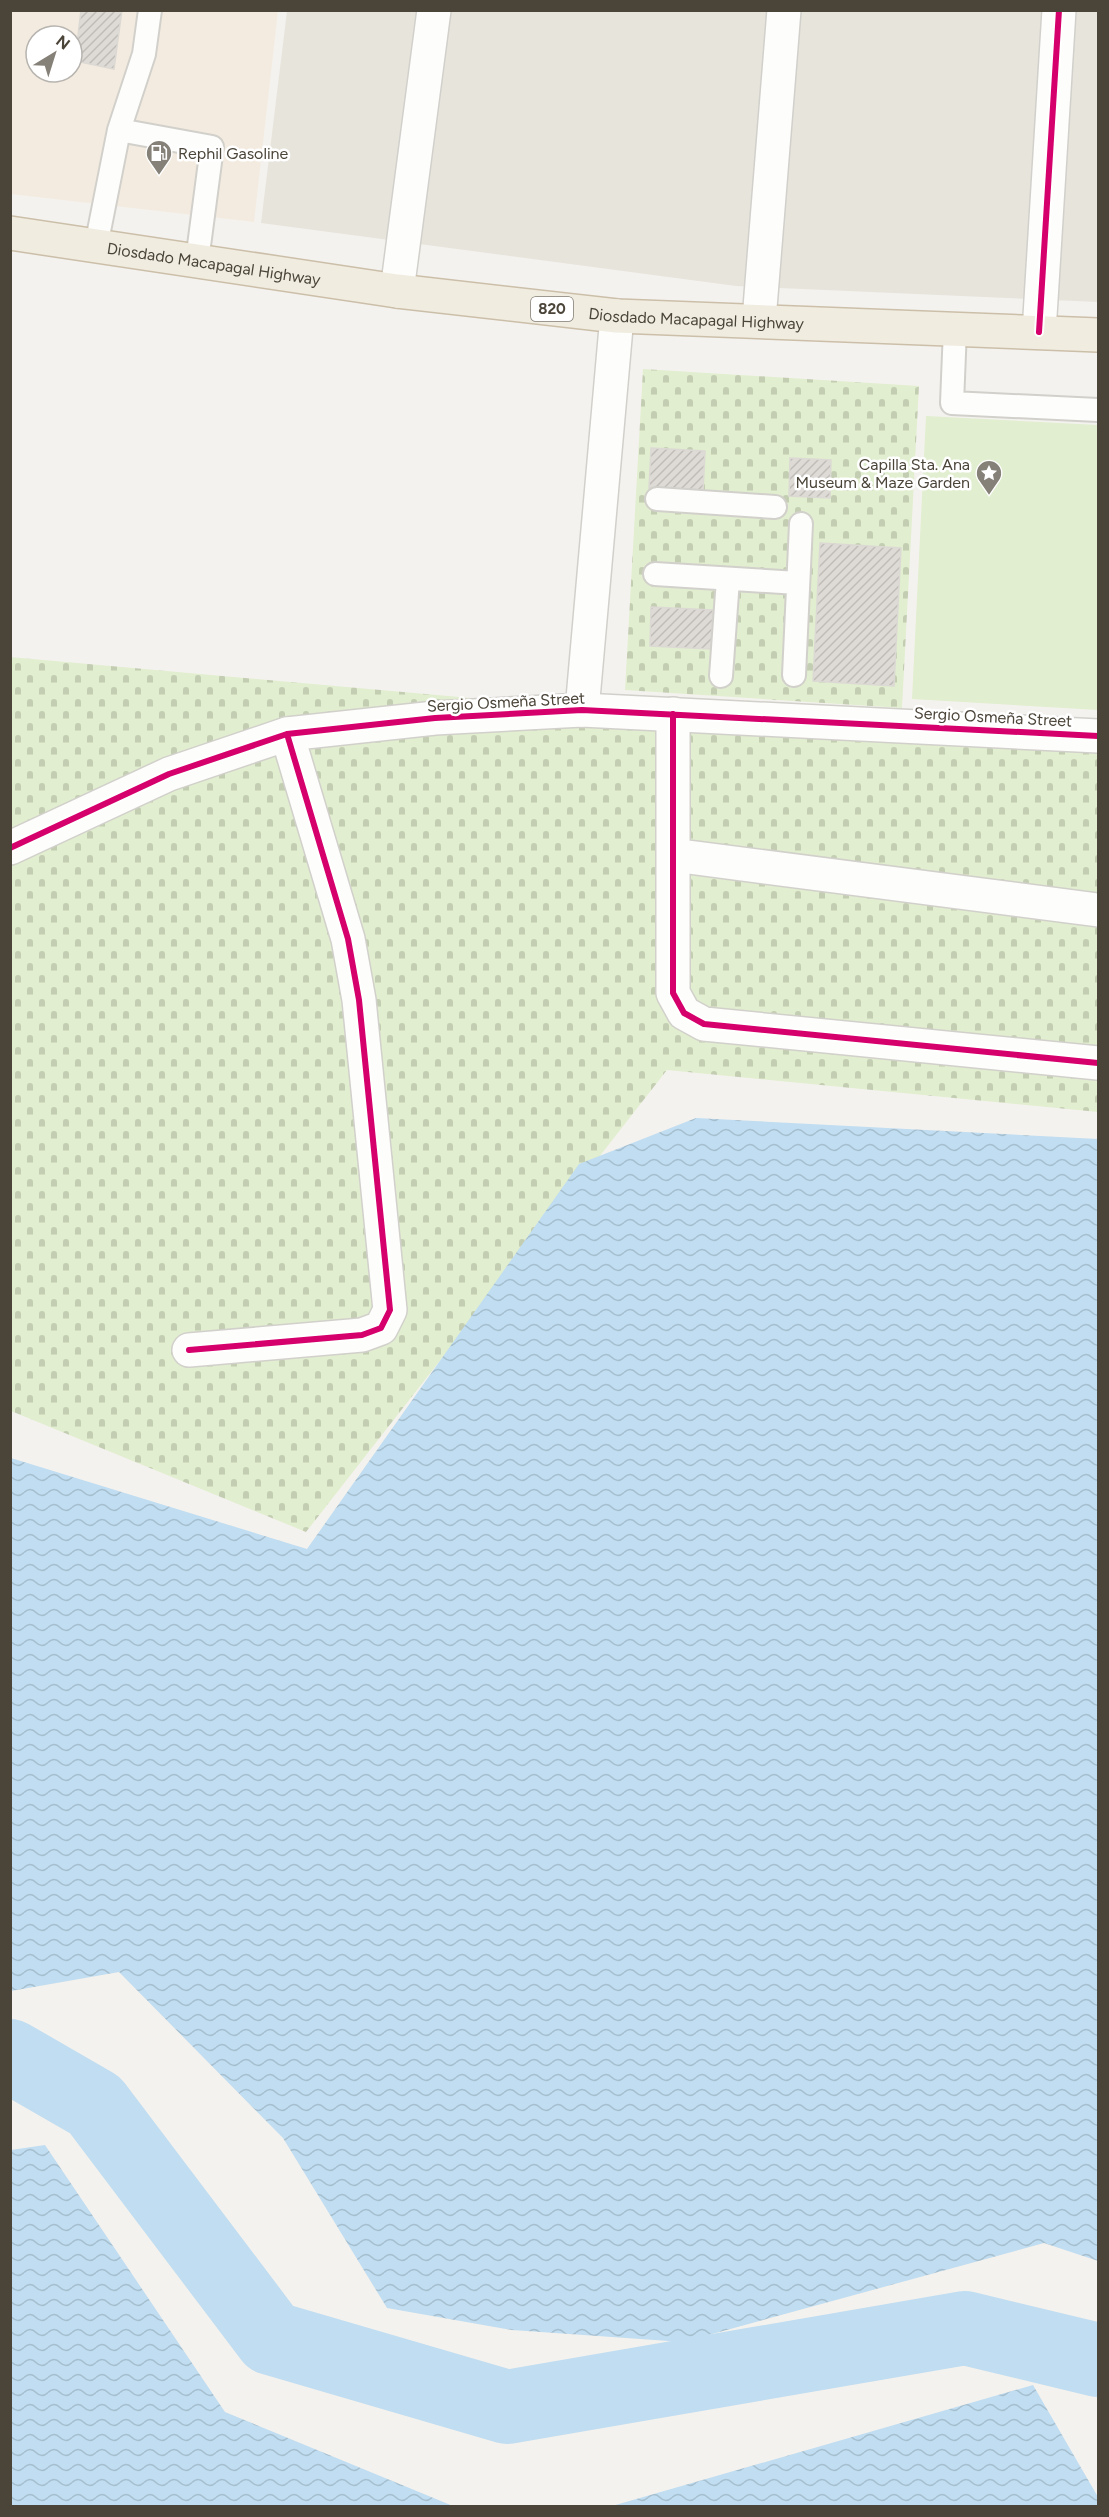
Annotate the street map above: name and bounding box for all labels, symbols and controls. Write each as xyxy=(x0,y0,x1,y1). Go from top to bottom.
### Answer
north arrow xyxy=(24,24,84,84)
text: N xyxy=(52,31,74,54)
fuel station icon: Rephil Gasoline xyxy=(144,138,174,176)
place label: Rephil Gasoline xyxy=(178,144,289,163)
street label: Diosdado Macapagal Highway xyxy=(106,238,322,289)
road number: 820 xyxy=(531,297,573,321)
street label: Diosdado Macapagal Highway xyxy=(588,303,805,333)
place label: Capilla Sta. Ana Museum & Maze Garden xyxy=(796,455,970,492)
place icon: Capilla Sta. Ana Museum & Maze Garden xyxy=(974,458,1004,496)
street label: Sergio Osmeña Street xyxy=(426,688,586,716)
street label: Sergio Osmeña Street xyxy=(913,703,1073,731)

